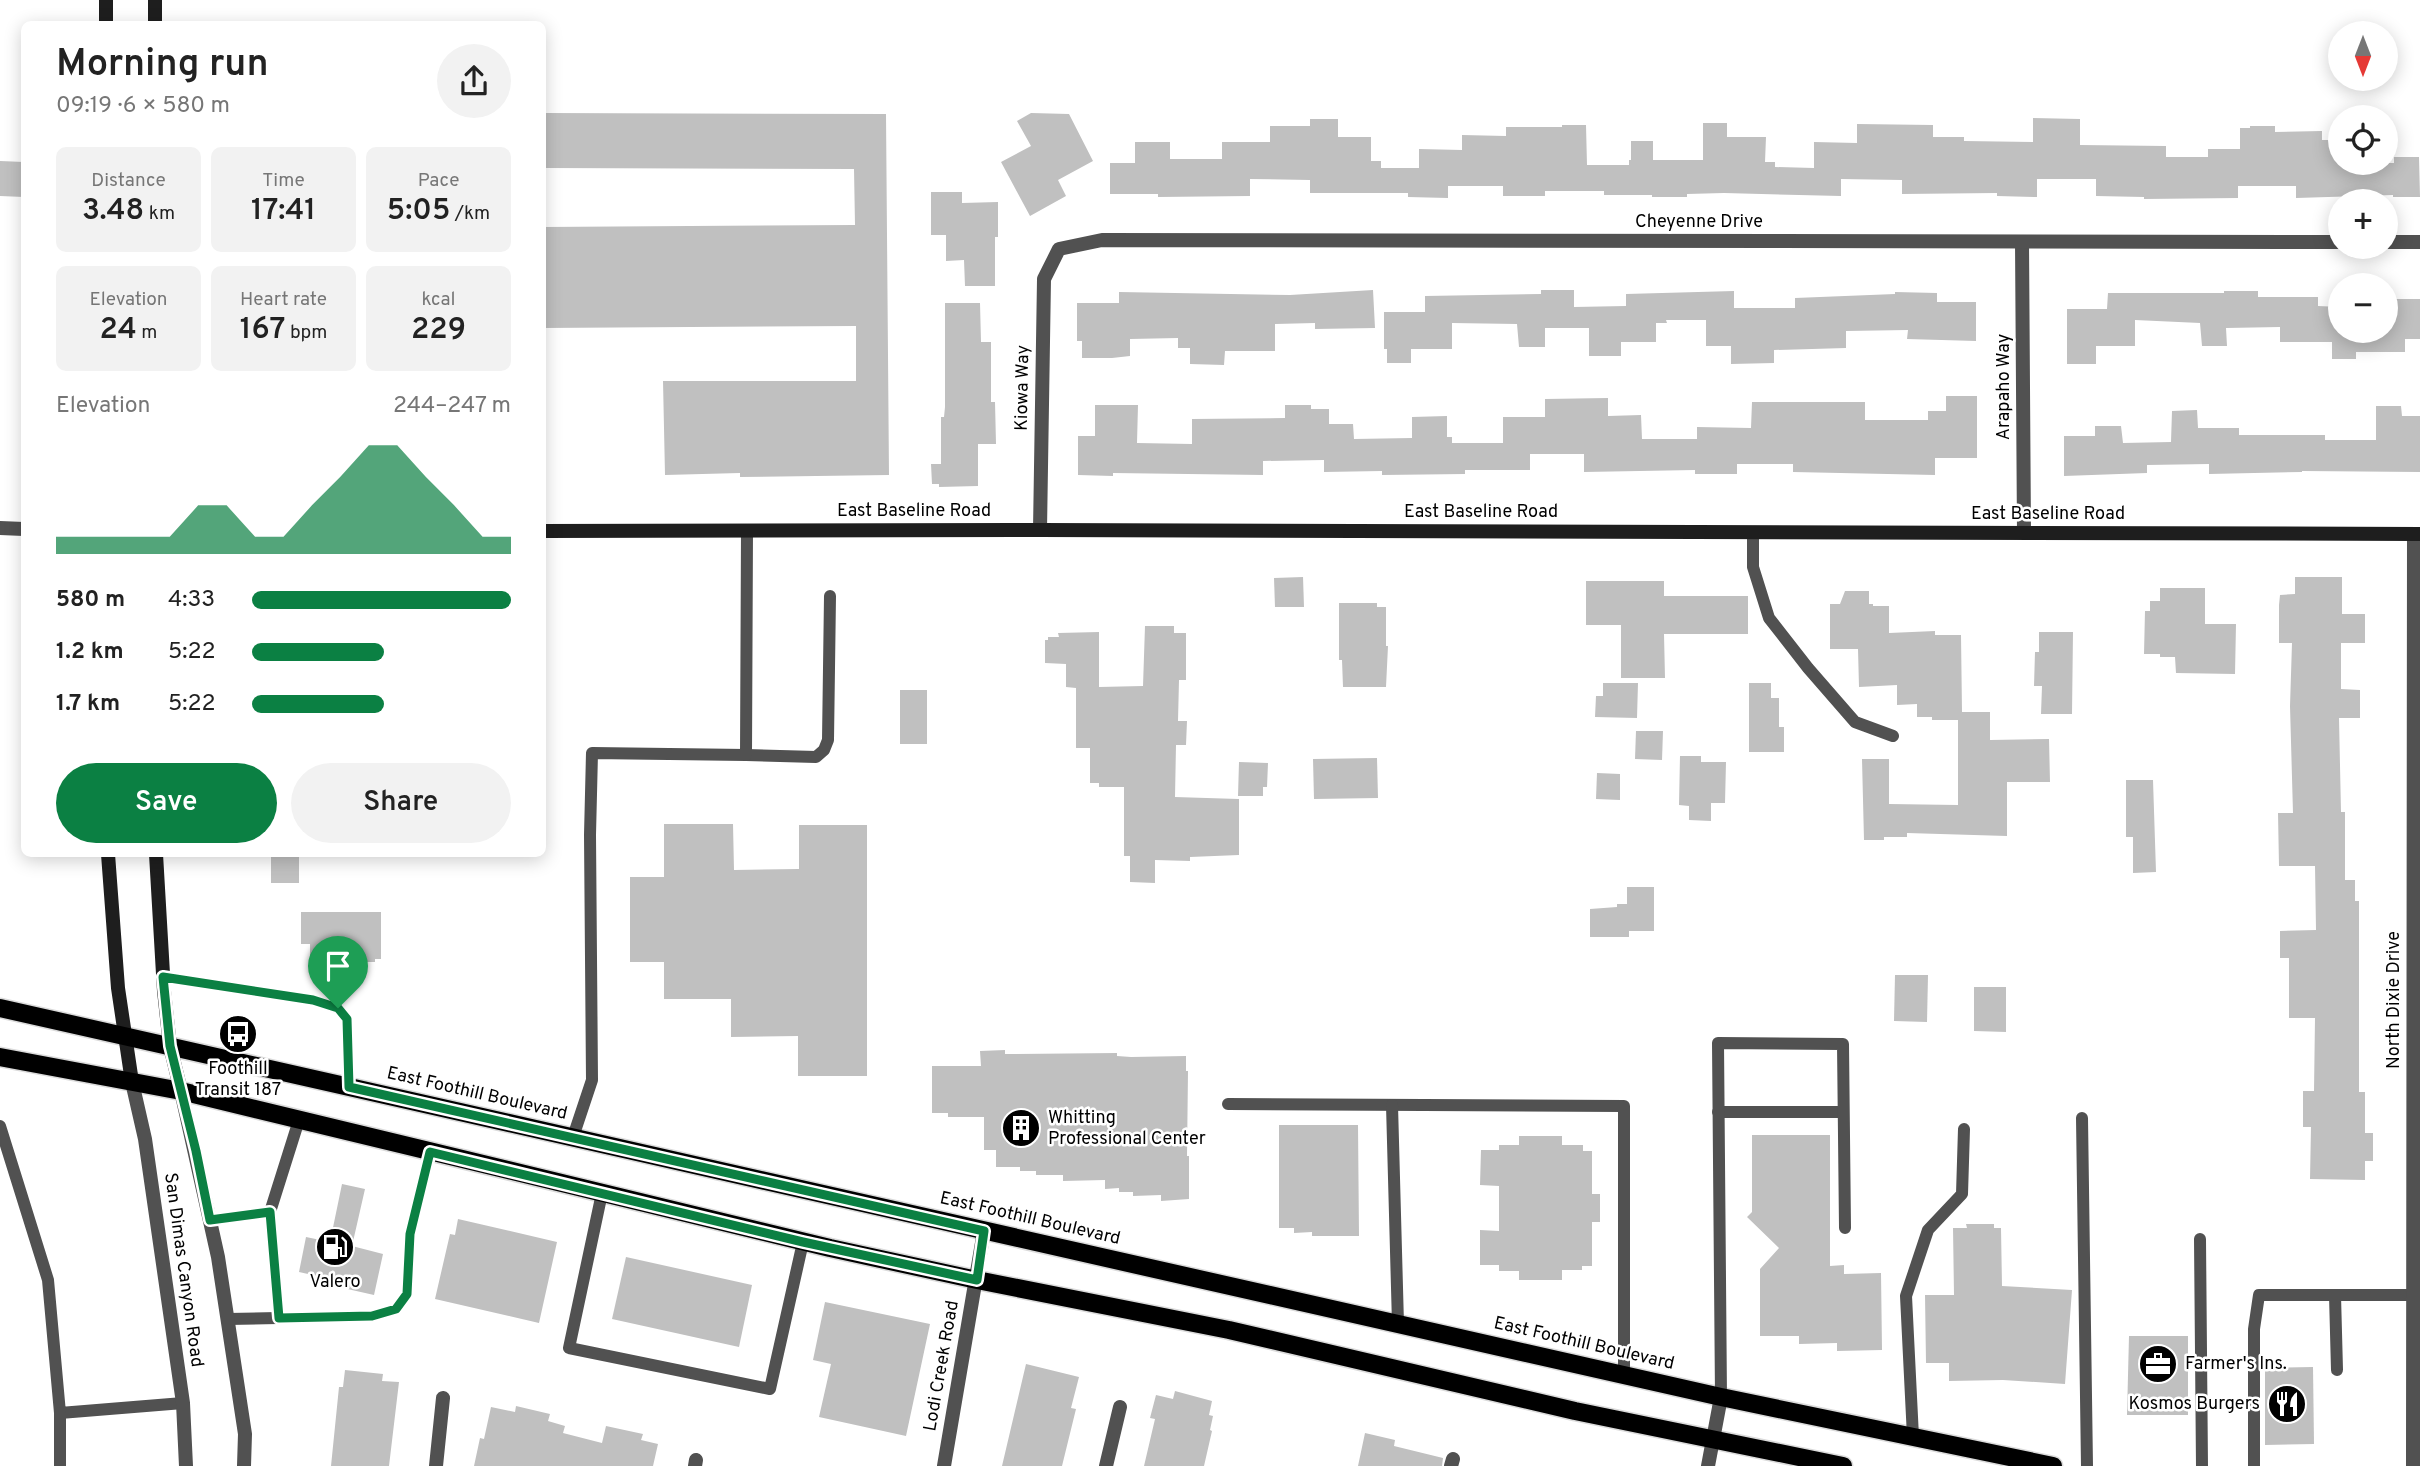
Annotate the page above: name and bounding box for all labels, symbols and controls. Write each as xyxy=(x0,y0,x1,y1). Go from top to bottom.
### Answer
north arrow xyxy=(2328,21,2398,91)
map controls xyxy=(2328,21,2398,343)
text: Morning run xyxy=(56,41,269,90)
button: share xyxy=(437,44,511,118)
text: 09:19 · 6 × 580 m xyxy=(56,92,230,121)
button: locate xyxy=(2328,105,2398,175)
text: Distance xyxy=(91,169,166,193)
text: Time xyxy=(262,169,305,193)
text: Pace xyxy=(418,169,459,193)
button: + xyxy=(2328,189,2398,259)
text: 3.48 xyxy=(82,193,144,230)
text: 17:41 xyxy=(251,193,316,230)
text: 5:05 xyxy=(387,193,450,230)
text: km xyxy=(144,202,175,226)
text: /km xyxy=(450,202,490,226)
street label: Cheyenne Drive xyxy=(1635,211,1763,234)
button: − xyxy=(2328,273,2398,343)
text: Elevation xyxy=(89,288,168,312)
text: Heart rate xyxy=(240,288,327,312)
text: kcal xyxy=(422,288,455,312)
text: 24 xyxy=(100,312,137,349)
text: 167 xyxy=(240,312,285,349)
text: 229 xyxy=(411,312,466,349)
text: m xyxy=(137,321,157,345)
text: bpm xyxy=(285,321,327,345)
street label: Arapaho Way xyxy=(1993,334,2016,440)
street label: Kiowa Way xyxy=(1011,345,1035,431)
text: Elevation xyxy=(56,392,151,421)
text: 244–247 m xyxy=(393,392,511,421)
street label: East Baseline Road xyxy=(837,500,991,523)
street label: East Baseline Road xyxy=(1404,501,1558,524)
street label: East Baseline Road xyxy=(1971,503,2125,526)
text: 580 m xyxy=(56,586,125,615)
text: 4:33 xyxy=(168,586,215,615)
text: 1.2 km xyxy=(56,638,124,667)
text: 5:22 xyxy=(168,638,216,667)
text: 1.7 km xyxy=(56,690,120,719)
text: 5:22 xyxy=(168,690,216,719)
button: Save xyxy=(56,763,277,843)
button: Share xyxy=(291,763,511,843)
street label: North Dixie Drive xyxy=(2383,931,2406,1069)
pin xyxy=(308,936,368,1008)
icon: arrive xyxy=(319,947,357,985)
bus stop icon: Foothill Transit 187 xyxy=(217,1013,259,1055)
place label: Foothill Transit 187 xyxy=(195,1058,281,1102)
street label: East Foothill Boulevard xyxy=(384,1062,570,1126)
building icon: Whitting Professional Center xyxy=(1000,1107,1042,1149)
place label: Whitting Professional Center xyxy=(1048,1107,1206,1151)
street label: San Dimas Canyon Road xyxy=(158,1171,208,1369)
street label: East Foothill Boulevard xyxy=(937,1187,1123,1251)
fuel station icon: Valero xyxy=(314,1226,356,1268)
place label: Valero xyxy=(309,1271,361,1294)
street label: Lodi Creek Road xyxy=(919,1299,965,1433)
street label: East Foothill Boulevard xyxy=(1491,1312,1677,1376)
office icon: Farmer's Ins. xyxy=(2137,1343,2179,1385)
place label: Farmer's Ins. xyxy=(2185,1353,2287,1376)
restaurant icon: Kosmos Burgers xyxy=(2266,1383,2308,1425)
place label: Kosmos Burgers xyxy=(2128,1393,2260,1416)

